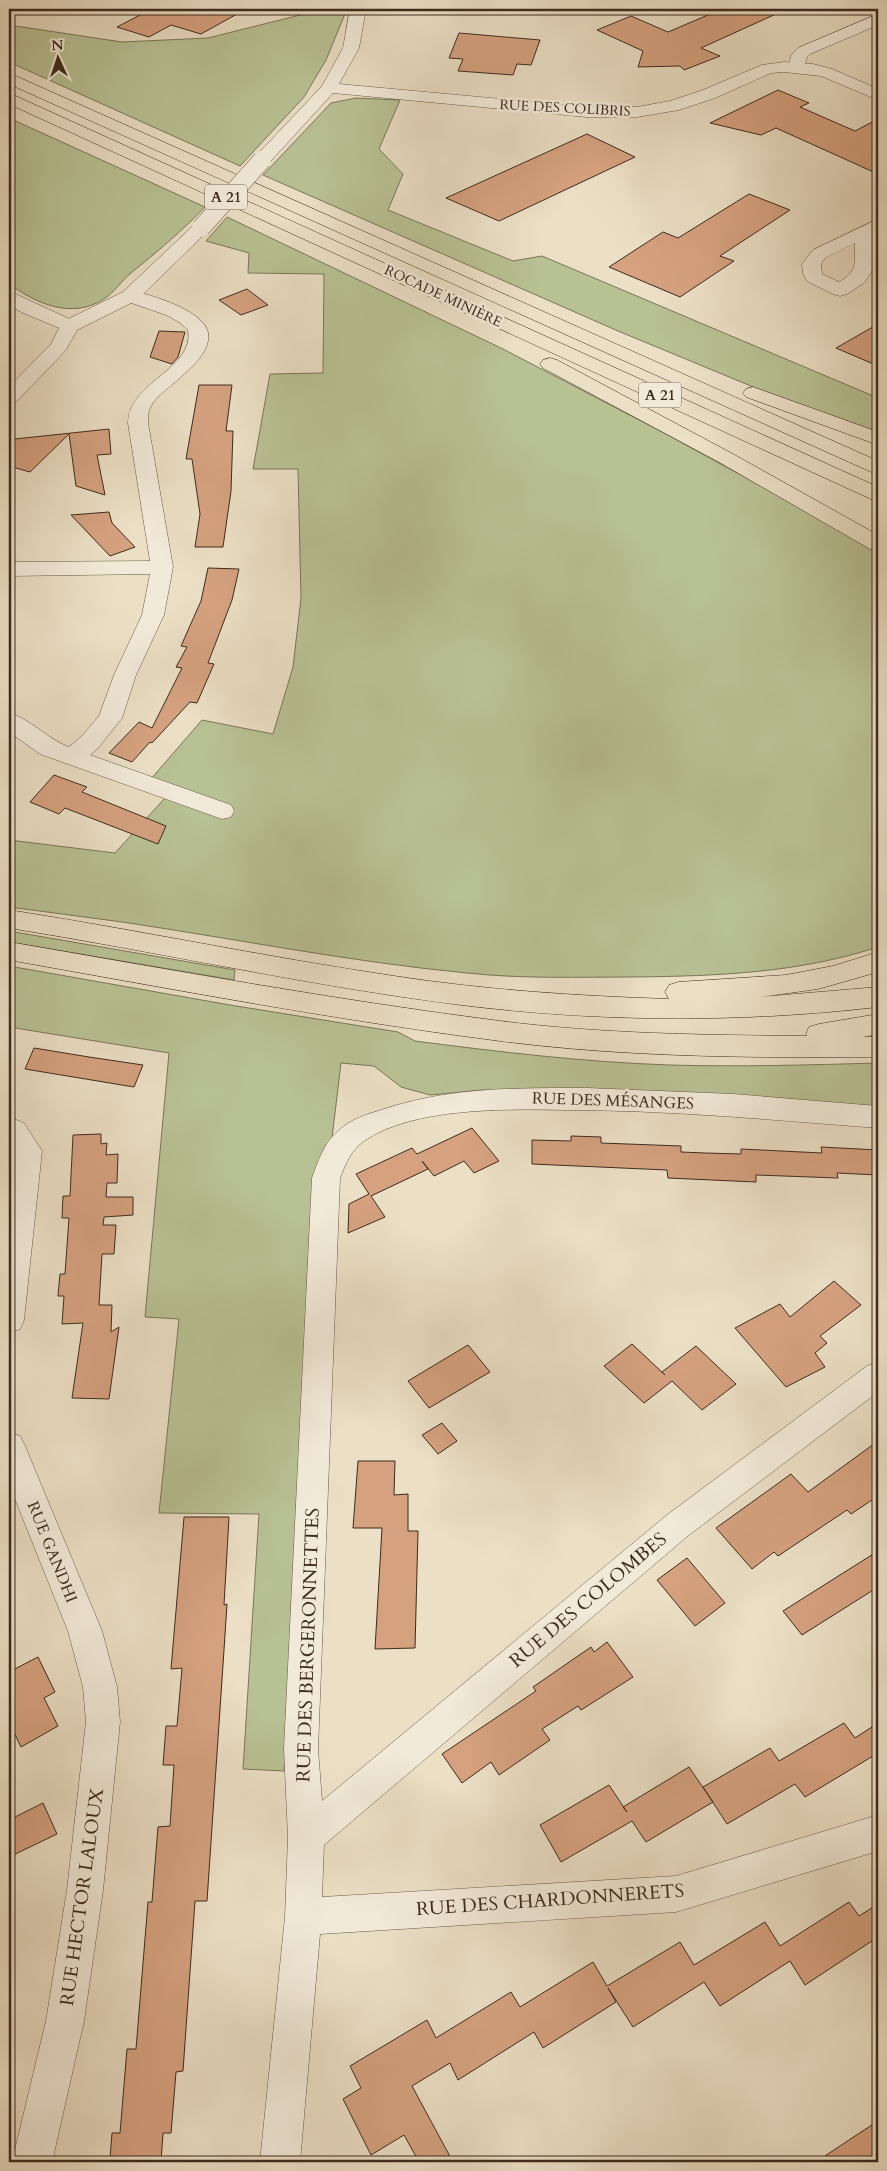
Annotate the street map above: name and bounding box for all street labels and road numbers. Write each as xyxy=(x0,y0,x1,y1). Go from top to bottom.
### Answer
street label: RUE DES COLIBRIS xyxy=(499,95,631,121)
road number: A 21 xyxy=(205,184,247,210)
street label: ROCADE MINIÈRE xyxy=(381,260,505,332)
road number: A 21 xyxy=(639,382,681,408)
street label: RUE DES MÉSANGES xyxy=(532,1087,694,1115)
street label: RUE GANDHI xyxy=(22,1498,82,1606)
street label: RUE DES BERGERONNETTES xyxy=(290,1507,326,1783)
street label: RUE DES COLOMBES xyxy=(504,1526,672,1674)
street label: RUE HECTOR LALOUX xyxy=(54,1786,110,2008)
street label: RUE DES CHARDONNERETS xyxy=(415,1878,685,1922)

